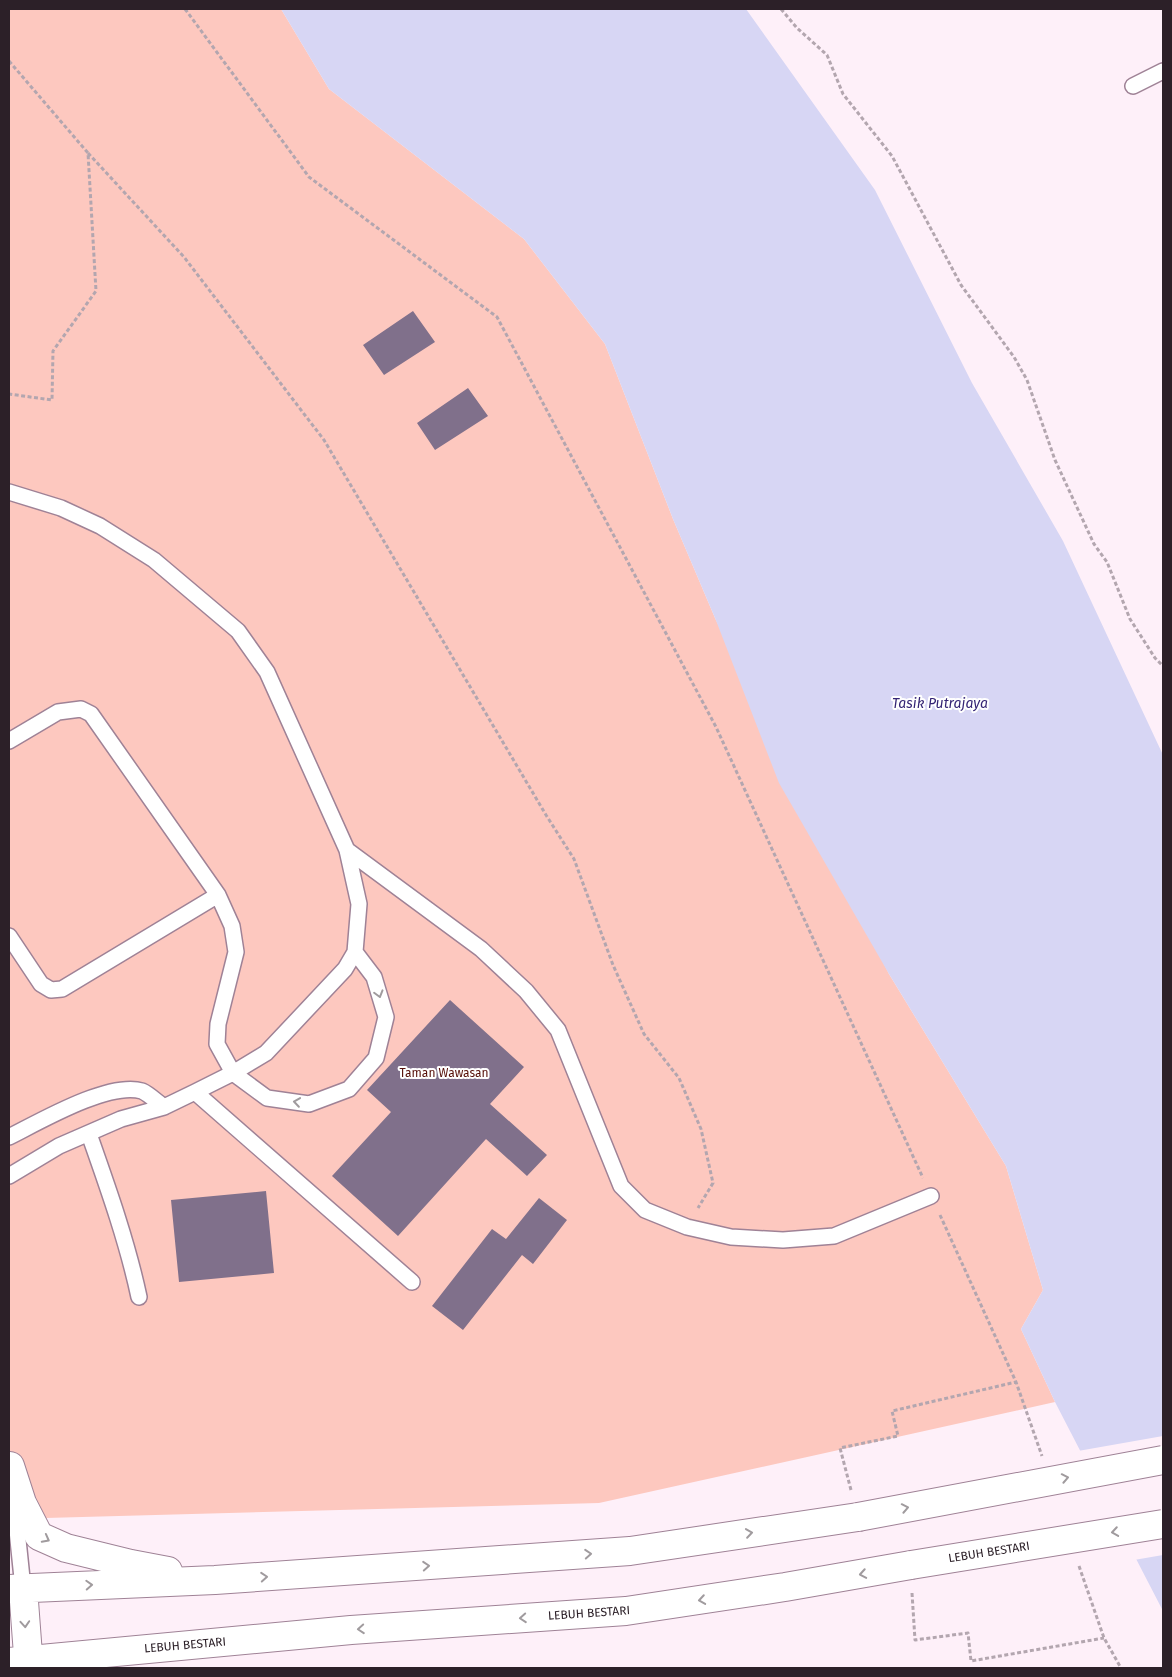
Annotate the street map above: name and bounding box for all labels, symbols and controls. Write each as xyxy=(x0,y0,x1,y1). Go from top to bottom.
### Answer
water label: Tasik Putrajaya xyxy=(892,695,988,712)
one-way arrow xyxy=(374,989,384,997)
park label: Taman Wawasan xyxy=(399,1066,489,1080)
one-way arrow xyxy=(293,1097,301,1108)
one-way arrow xyxy=(1061,1474,1070,1484)
one-way arrow xyxy=(901,1504,910,1514)
one-way arrow xyxy=(1111,1526,1120,1536)
one-way arrow xyxy=(745,1528,753,1539)
one-way arrow xyxy=(41,1533,50,1543)
street label: LEBUH BESTARI xyxy=(947,1539,1031,1565)
one-way arrow xyxy=(584,1549,592,1560)
one-way arrow xyxy=(422,1560,430,1571)
one-way arrow xyxy=(858,1568,867,1578)
one-way arrow xyxy=(260,1571,268,1582)
one-way arrow xyxy=(85,1580,93,1591)
one-way arrow xyxy=(698,1594,707,1604)
street label: LEBUH BESTARI xyxy=(548,1603,630,1623)
one-way arrow xyxy=(519,1613,527,1624)
one-way arrow xyxy=(20,1620,31,1628)
one-way arrow xyxy=(357,1624,365,1635)
street label: LEBUH BESTARI xyxy=(143,1634,227,1656)

